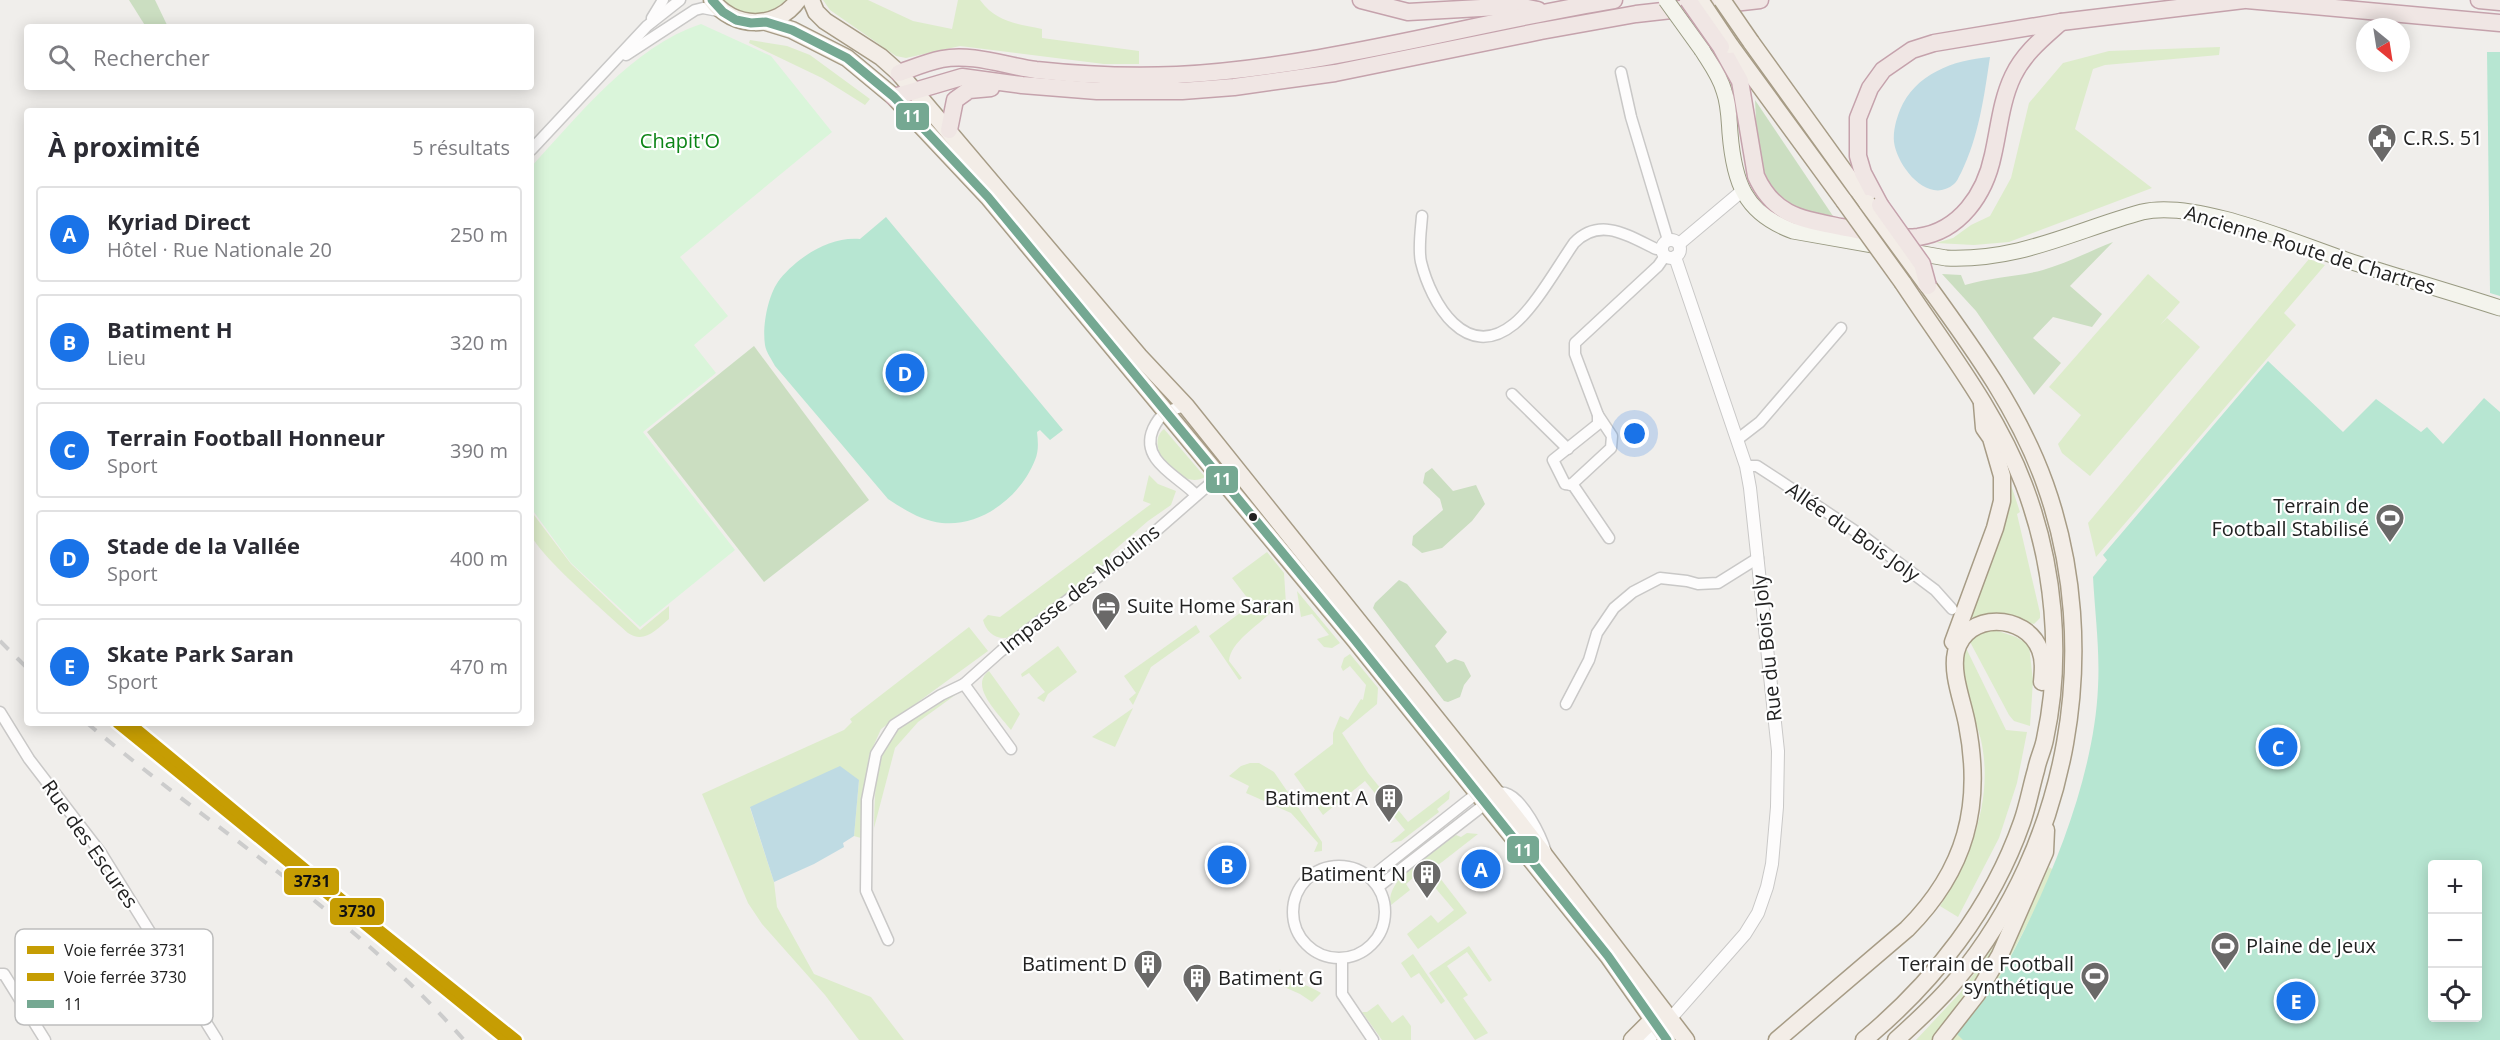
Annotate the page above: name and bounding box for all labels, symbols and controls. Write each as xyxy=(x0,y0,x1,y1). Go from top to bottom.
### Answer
north arrow xyxy=(2356,18,2410,72)
search box xyxy=(24,24,534,90)
icon: search xyxy=(45,41,78,74)
text: Rechercher xyxy=(93,42,210,72)
line badge: 11 xyxy=(895,102,930,131)
text: 11 xyxy=(903,105,921,127)
public building icon: C.R.S. 51 xyxy=(2366,122,2398,164)
place label: C.R.S. 51 xyxy=(2403,124,2483,151)
park label: Chapit'O xyxy=(640,127,720,154)
text: À proximité xyxy=(48,129,200,165)
text: 5 résultats xyxy=(412,134,510,161)
street label: Ancienne Route de Chartres xyxy=(2181,198,2439,301)
text: Kyriad Direct xyxy=(107,206,251,236)
text: A xyxy=(63,221,76,248)
text: 250 m xyxy=(450,221,508,248)
text: Hôtel · Rue Nationale 20 xyxy=(107,236,332,263)
text: Batiment H xyxy=(107,314,233,344)
text: B xyxy=(63,329,76,356)
text: 320 m xyxy=(450,329,508,356)
text: Lieu xyxy=(107,344,146,371)
pin: D xyxy=(886,350,924,395)
your location xyxy=(1620,419,1649,448)
text: Terrain Football Honneur xyxy=(107,422,385,452)
text: C xyxy=(63,437,76,464)
text: 390 m xyxy=(450,437,508,464)
text: Sport xyxy=(107,452,158,479)
line badge: 11 xyxy=(1205,465,1239,494)
text: 11 xyxy=(1213,468,1231,490)
street label: Allée du Bois Joly xyxy=(1781,475,1926,588)
place label: Terrain de Football Stabilisé xyxy=(2211,492,2369,542)
sports icon: Terrain de Football Stabilisé xyxy=(2374,502,2406,544)
unlabelled marker xyxy=(1247,511,1259,523)
street label: Impasse des Moulins xyxy=(994,518,1165,659)
text: Stade de la Vallée xyxy=(107,530,300,560)
text: D xyxy=(62,545,77,572)
text: 400 m xyxy=(450,545,508,572)
text: Sport xyxy=(107,560,158,587)
street label: Rue du Bois Joly xyxy=(1745,572,1788,723)
hotel icon: Suite Home Saran xyxy=(1090,590,1122,632)
place label: Suite Home Saran xyxy=(1127,592,1294,619)
text: Skate Park Saran xyxy=(107,638,294,668)
text: E xyxy=(64,653,75,680)
text: 470 m xyxy=(450,653,508,680)
text: Sport xyxy=(107,668,158,695)
pin: C xyxy=(2258,724,2298,770)
street label: Rue des Escures xyxy=(36,774,145,913)
building icon: Batiment A xyxy=(1373,782,1405,824)
place label: Batiment A xyxy=(1265,784,1368,811)
line badge: 11 xyxy=(1506,835,1540,864)
text: 11 xyxy=(1514,839,1532,861)
pin: B xyxy=(1208,842,1246,888)
pin: A xyxy=(1462,846,1500,892)
building icon: Batiment N xyxy=(1411,858,1443,900)
place label: Batiment N xyxy=(1300,860,1406,887)
map controls xyxy=(2428,860,2482,1022)
button: + xyxy=(2428,860,2482,914)
line badge: 3731 xyxy=(283,867,340,896)
text: 3731 xyxy=(294,870,330,892)
line badge: 3730 xyxy=(329,897,385,926)
text: 3730 xyxy=(339,900,375,922)
button: − xyxy=(2428,914,2482,968)
legend xyxy=(15,929,213,1025)
sports icon: Plaine de Jeux xyxy=(2209,930,2241,972)
place label: Plaine de Jeux xyxy=(2246,932,2376,959)
text: Voie ferrée 3731 xyxy=(64,939,187,961)
building icon: Batiment D xyxy=(1132,948,1164,990)
place label: Batiment D xyxy=(1022,950,1127,977)
place label: Terrain de Football synthétique xyxy=(1898,950,2074,1000)
sports icon: Terrain de Football synthétique xyxy=(2079,960,2111,1002)
building icon: Batiment G xyxy=(1181,962,1213,1004)
place label: Batiment G xyxy=(1218,964,1323,991)
text: Voie ferrée 3730 xyxy=(64,966,187,988)
button: locate xyxy=(2428,968,2482,1022)
pin: E xyxy=(2276,978,2316,1024)
text: 11 xyxy=(64,993,82,1015)

